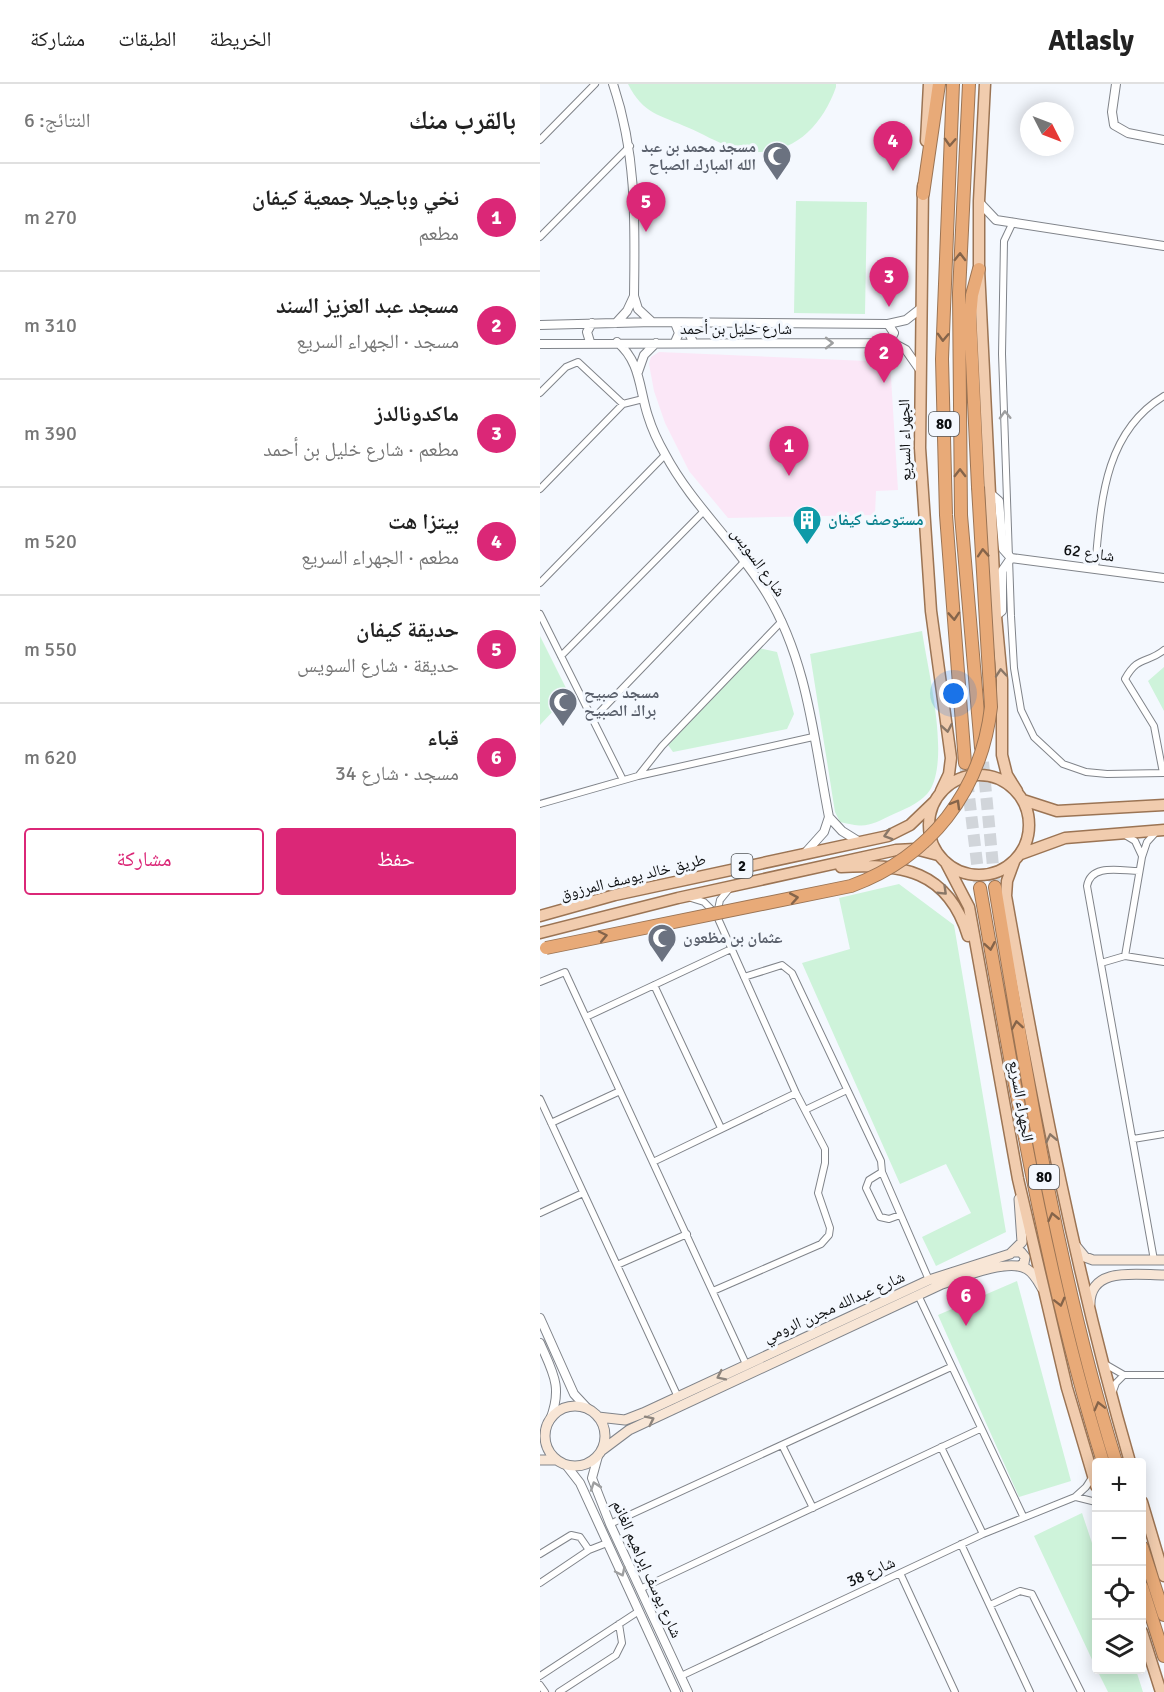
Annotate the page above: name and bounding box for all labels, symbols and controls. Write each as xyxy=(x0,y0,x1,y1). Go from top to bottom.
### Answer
text: Atlasly xyxy=(1048,24,1134,58)
text: مشاركة xyxy=(30,26,85,52)
text: الطبقات xyxy=(118,26,177,52)
text: الخريطة xyxy=(210,26,271,52)
north arrow xyxy=(1020,102,1074,156)
text: بالقرب منك xyxy=(409,105,516,137)
text: النتائج: 6 xyxy=(24,108,91,133)
pin: 4 xyxy=(874,122,912,171)
place label: مسجد محمد بن عبد الله المبارك الصباح xyxy=(641,137,756,175)
one-way arrow xyxy=(944,138,957,147)
mosque icon: مسجد محمد بن عبد الله المبارك الصباح xyxy=(761,140,793,182)
pin: 5 xyxy=(626,182,666,232)
text: نخي وباجيلا جمعية كيفان xyxy=(252,184,459,211)
text: 270 m xyxy=(24,205,77,230)
text: 1 xyxy=(491,205,502,230)
text: مطعم xyxy=(418,221,459,246)
one-way arrow xyxy=(954,253,966,262)
pin: 3 xyxy=(870,258,908,307)
text: مسجد عبد العزيز السند xyxy=(276,292,459,319)
text: 310 m xyxy=(24,313,77,338)
text: 2 xyxy=(491,313,502,338)
street label: شارع خليل بن أحمد xyxy=(680,319,792,339)
text: مسجد · الجهراء السريع xyxy=(296,329,459,354)
one-way arrow xyxy=(937,333,949,342)
pin: 2 xyxy=(864,334,904,383)
one-way arrow xyxy=(825,337,834,349)
street label: الجهراء السريع xyxy=(894,399,916,481)
text: ماكدونالدز xyxy=(375,400,459,427)
one-way arrow xyxy=(999,411,1011,420)
road number: 80 xyxy=(929,412,959,436)
text: 390 m xyxy=(24,421,77,446)
text: 3 xyxy=(491,421,502,446)
pin: 1 xyxy=(770,426,808,476)
text: مطعم · شارع خليل بن أحمد xyxy=(263,437,459,462)
one-way arrow xyxy=(954,469,966,478)
building icon: مستوصف كيفان xyxy=(791,504,823,546)
text: بيتزا هت xyxy=(388,508,459,535)
place label: مستوصف كيفان xyxy=(828,510,924,530)
street label: شارع السويس xyxy=(726,523,790,601)
text: 520 m xyxy=(24,529,77,554)
text: 4 xyxy=(491,529,502,554)
street label: شارع 62 xyxy=(1062,540,1116,566)
text: مطعم · الجهراء السريع xyxy=(301,545,459,570)
one-way arrow xyxy=(976,549,989,558)
one-way arrow xyxy=(947,611,960,620)
text: حديقة كيفان xyxy=(356,616,459,643)
text: 550 m xyxy=(24,637,77,662)
text: 5 xyxy=(491,637,502,662)
text: حديقة · شارع السويس xyxy=(297,653,459,678)
one-way arrow xyxy=(995,668,1008,677)
your location xyxy=(939,679,968,708)
place label: مسجد صبيح براك الصبيح xyxy=(584,683,659,721)
mosque icon: مسجد صبيح براك الصبيح xyxy=(547,686,579,728)
one-way arrow xyxy=(940,722,953,732)
text: قباء xyxy=(427,724,459,751)
text: 620 m xyxy=(24,745,77,770)
text: 6 xyxy=(491,745,502,770)
text: مسجد · شارع 34 xyxy=(335,761,459,786)
one-way arrow xyxy=(949,800,960,810)
button: مشاركة xyxy=(24,828,264,895)
button: حفظ xyxy=(276,828,516,895)
one-way arrow xyxy=(884,828,894,840)
street label: طريق خالد يوسف المرزوق xyxy=(558,849,708,905)
road number: 2 xyxy=(732,854,752,878)
one-way arrow xyxy=(936,884,946,895)
one-way arrow xyxy=(789,892,799,905)
mosque icon: عثمان بن مظعون xyxy=(646,922,678,964)
place label: عثمان بن مظعون xyxy=(683,928,782,948)
one-way arrow xyxy=(598,930,608,943)
one-way arrow xyxy=(984,941,996,950)
one-way arrow xyxy=(1012,1021,1024,1030)
street label: الجهراء السريع xyxy=(1004,1059,1038,1143)
one-way arrow xyxy=(1045,1134,1058,1144)
road number: 80 xyxy=(1029,1165,1059,1189)
one-way arrow xyxy=(1047,1212,1060,1222)
street label: شارع عبدالله مجرن الرومي xyxy=(760,1267,909,1349)
pin: 6 xyxy=(946,1276,986,1326)
one-way arrow xyxy=(1053,1296,1065,1307)
one-way arrow xyxy=(717,1369,728,1380)
one-way arrow xyxy=(1094,1402,1106,1412)
one-way arrow xyxy=(644,1416,655,1427)
map controls xyxy=(1092,1458,1146,1674)
button: + xyxy=(1092,1458,1146,1512)
one-way arrow xyxy=(590,1481,603,1491)
street label: شارع يوسف إبراهيم الغانم xyxy=(608,1497,686,1641)
button: − xyxy=(1092,1512,1146,1566)
street label: شارع 38 xyxy=(844,1552,898,1592)
one-way arrow xyxy=(613,1566,625,1577)
button: locate xyxy=(1092,1566,1146,1620)
button: layers xyxy=(1092,1620,1146,1674)

